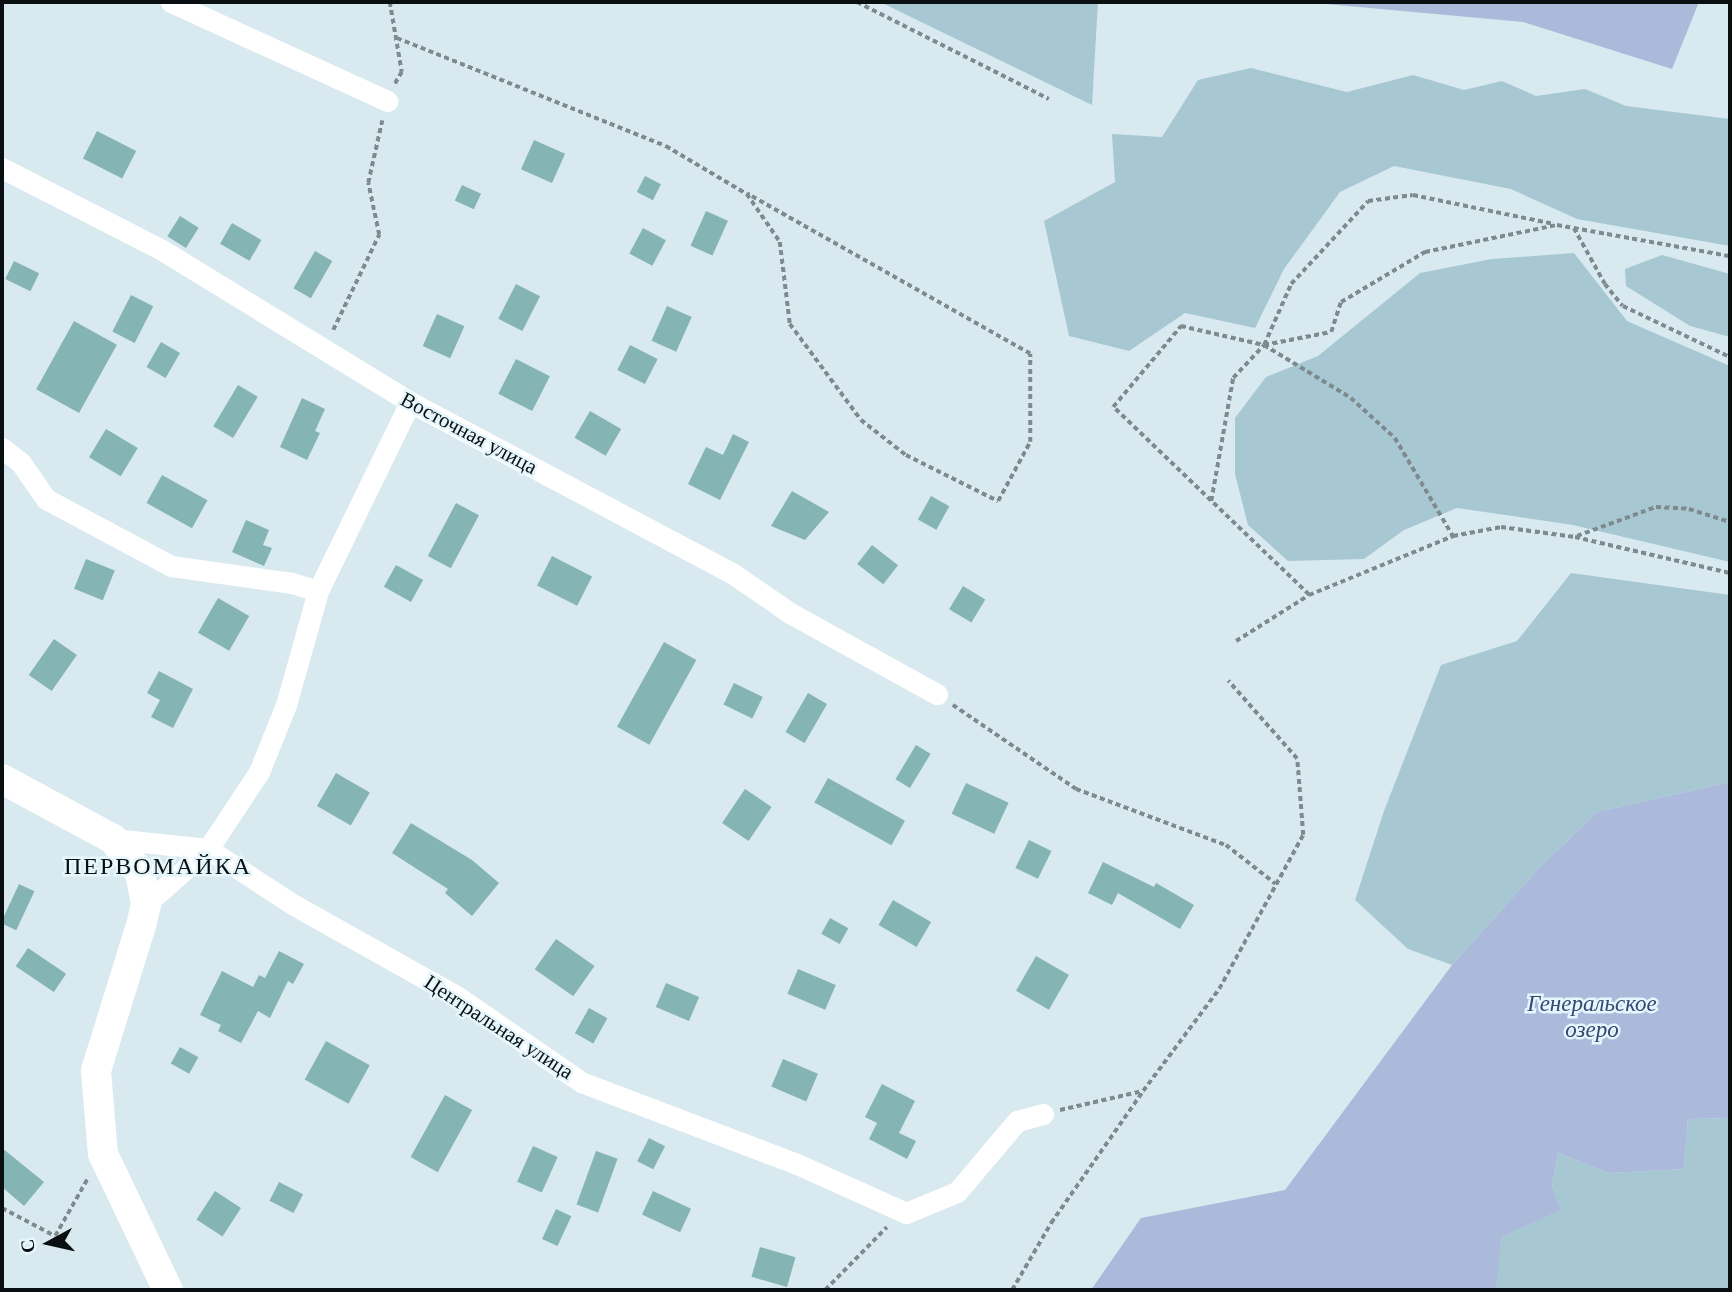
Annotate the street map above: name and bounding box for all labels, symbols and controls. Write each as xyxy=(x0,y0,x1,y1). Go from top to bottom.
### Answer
street label: Восточная улица xyxy=(396,386,542,480)
district label: ПЕРВОМАЙКА xyxy=(65,853,251,881)
street label: Центральная улица xyxy=(420,969,578,1085)
water label: Генеральское озеро xyxy=(1527,990,1657,1044)
north arrow xyxy=(14,1208,84,1278)
text: С xyxy=(16,1238,39,1254)

